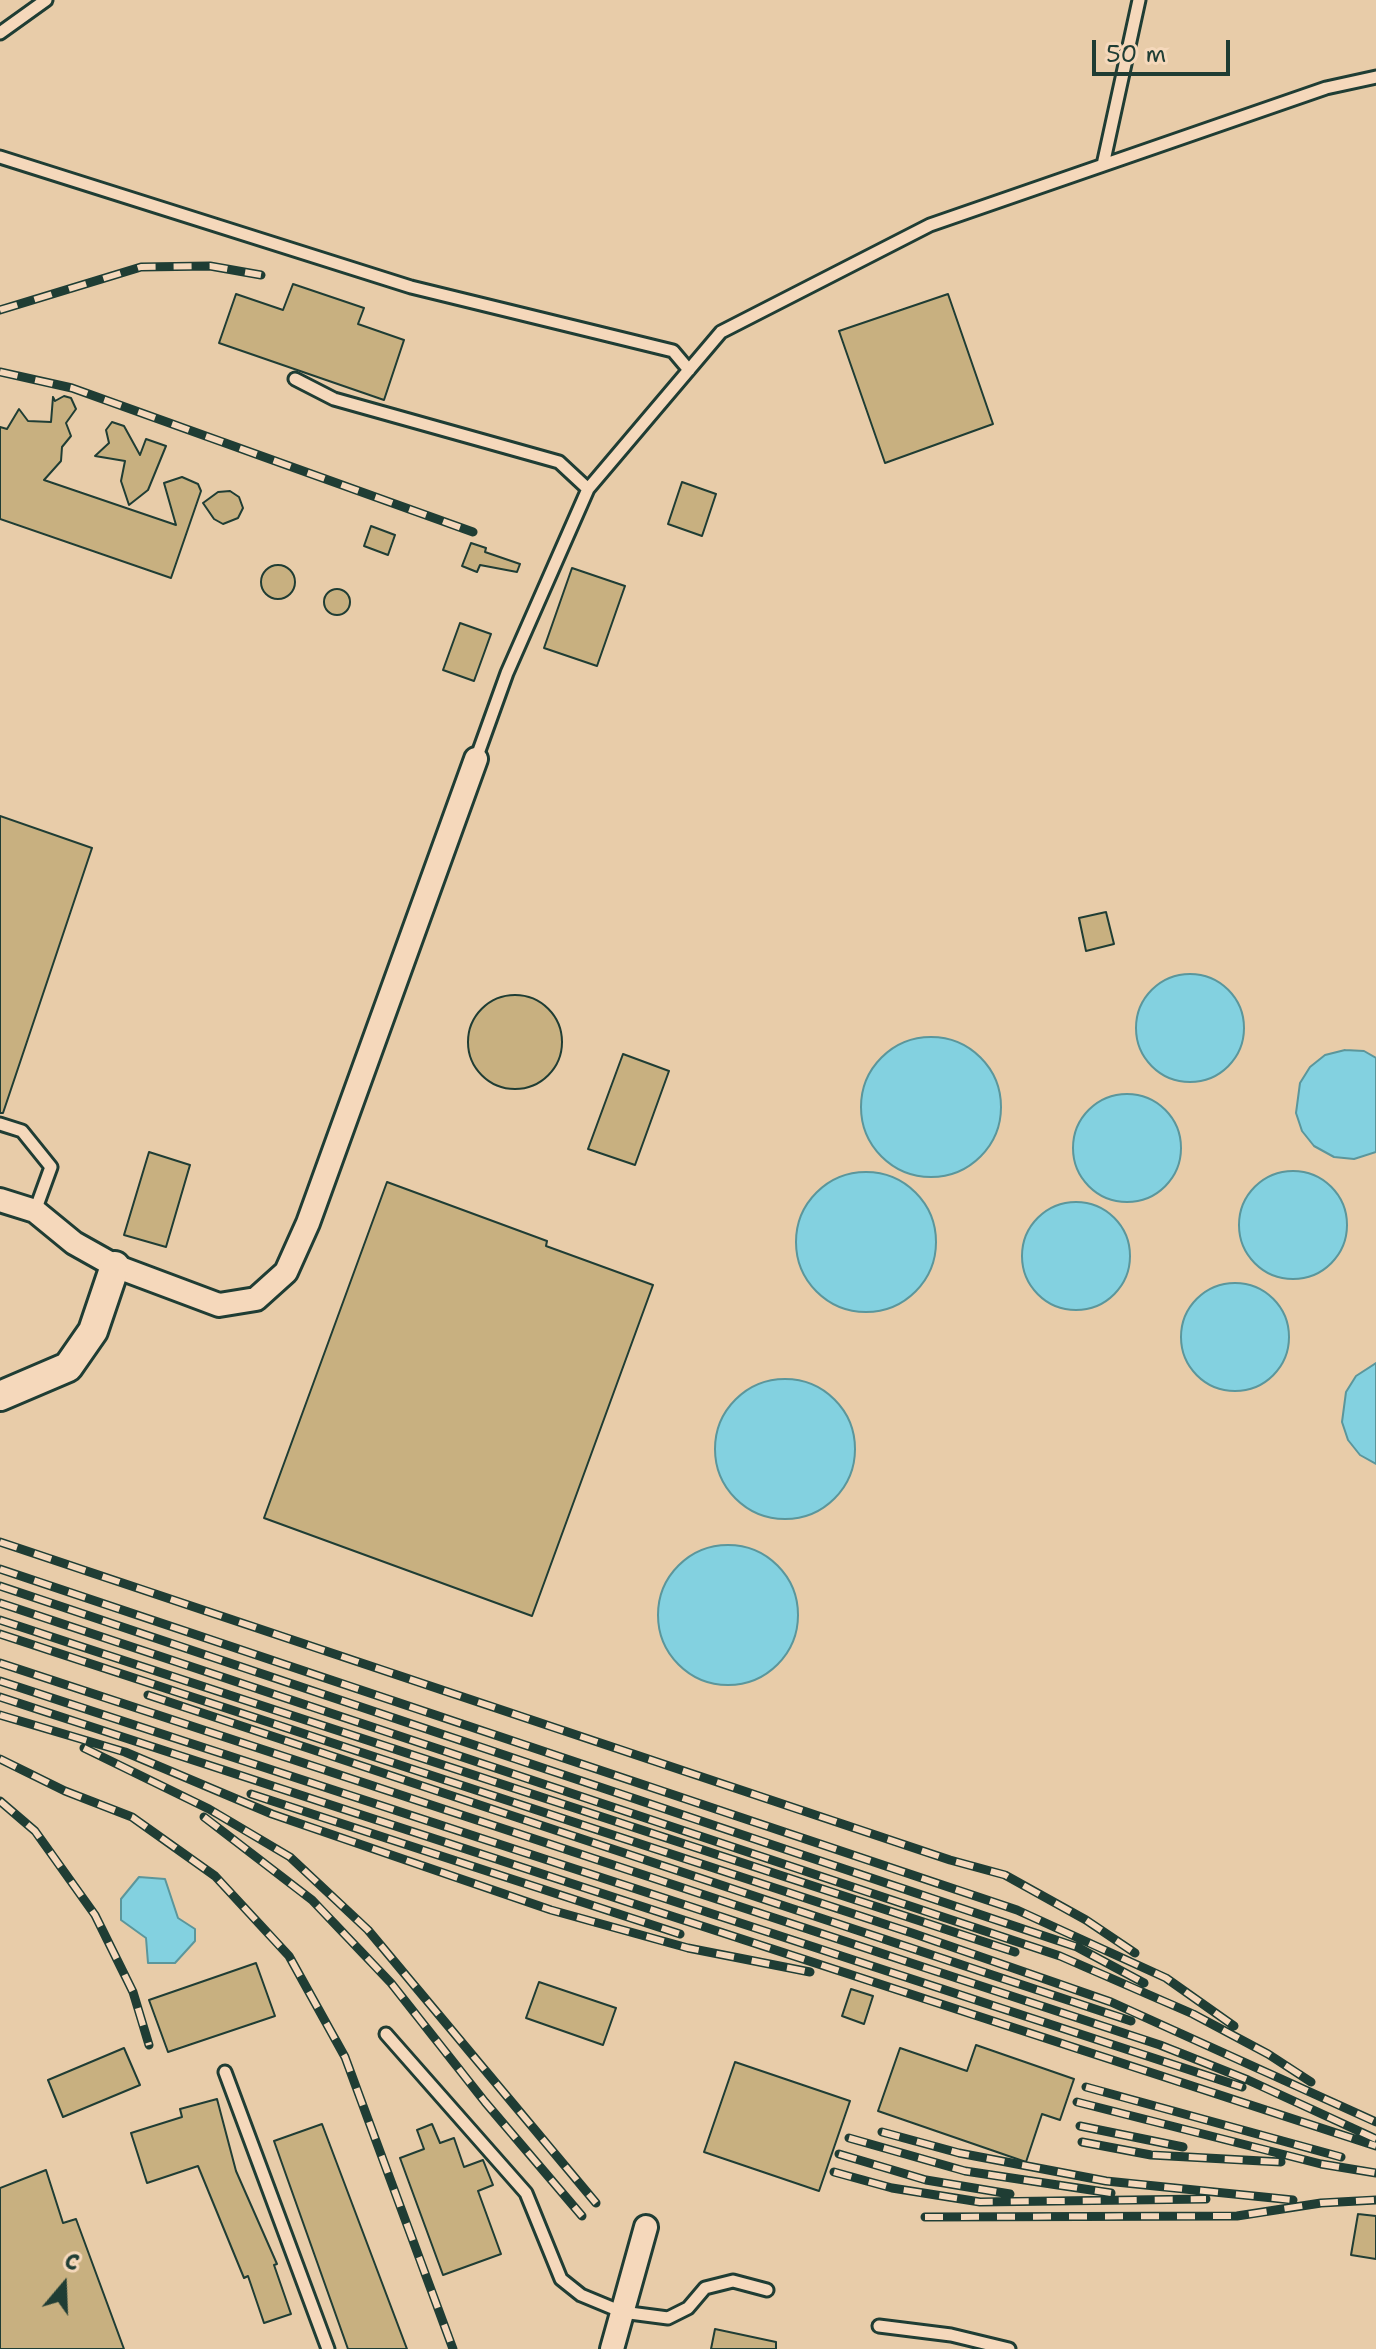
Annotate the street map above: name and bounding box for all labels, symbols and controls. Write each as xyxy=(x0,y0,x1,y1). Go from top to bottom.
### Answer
scale bar xyxy=(1096,24,1234,74)
text: 50 m xyxy=(1106,38,1166,70)
north arrow xyxy=(24,2245,104,2325)
text: С xyxy=(61,2246,83,2278)

